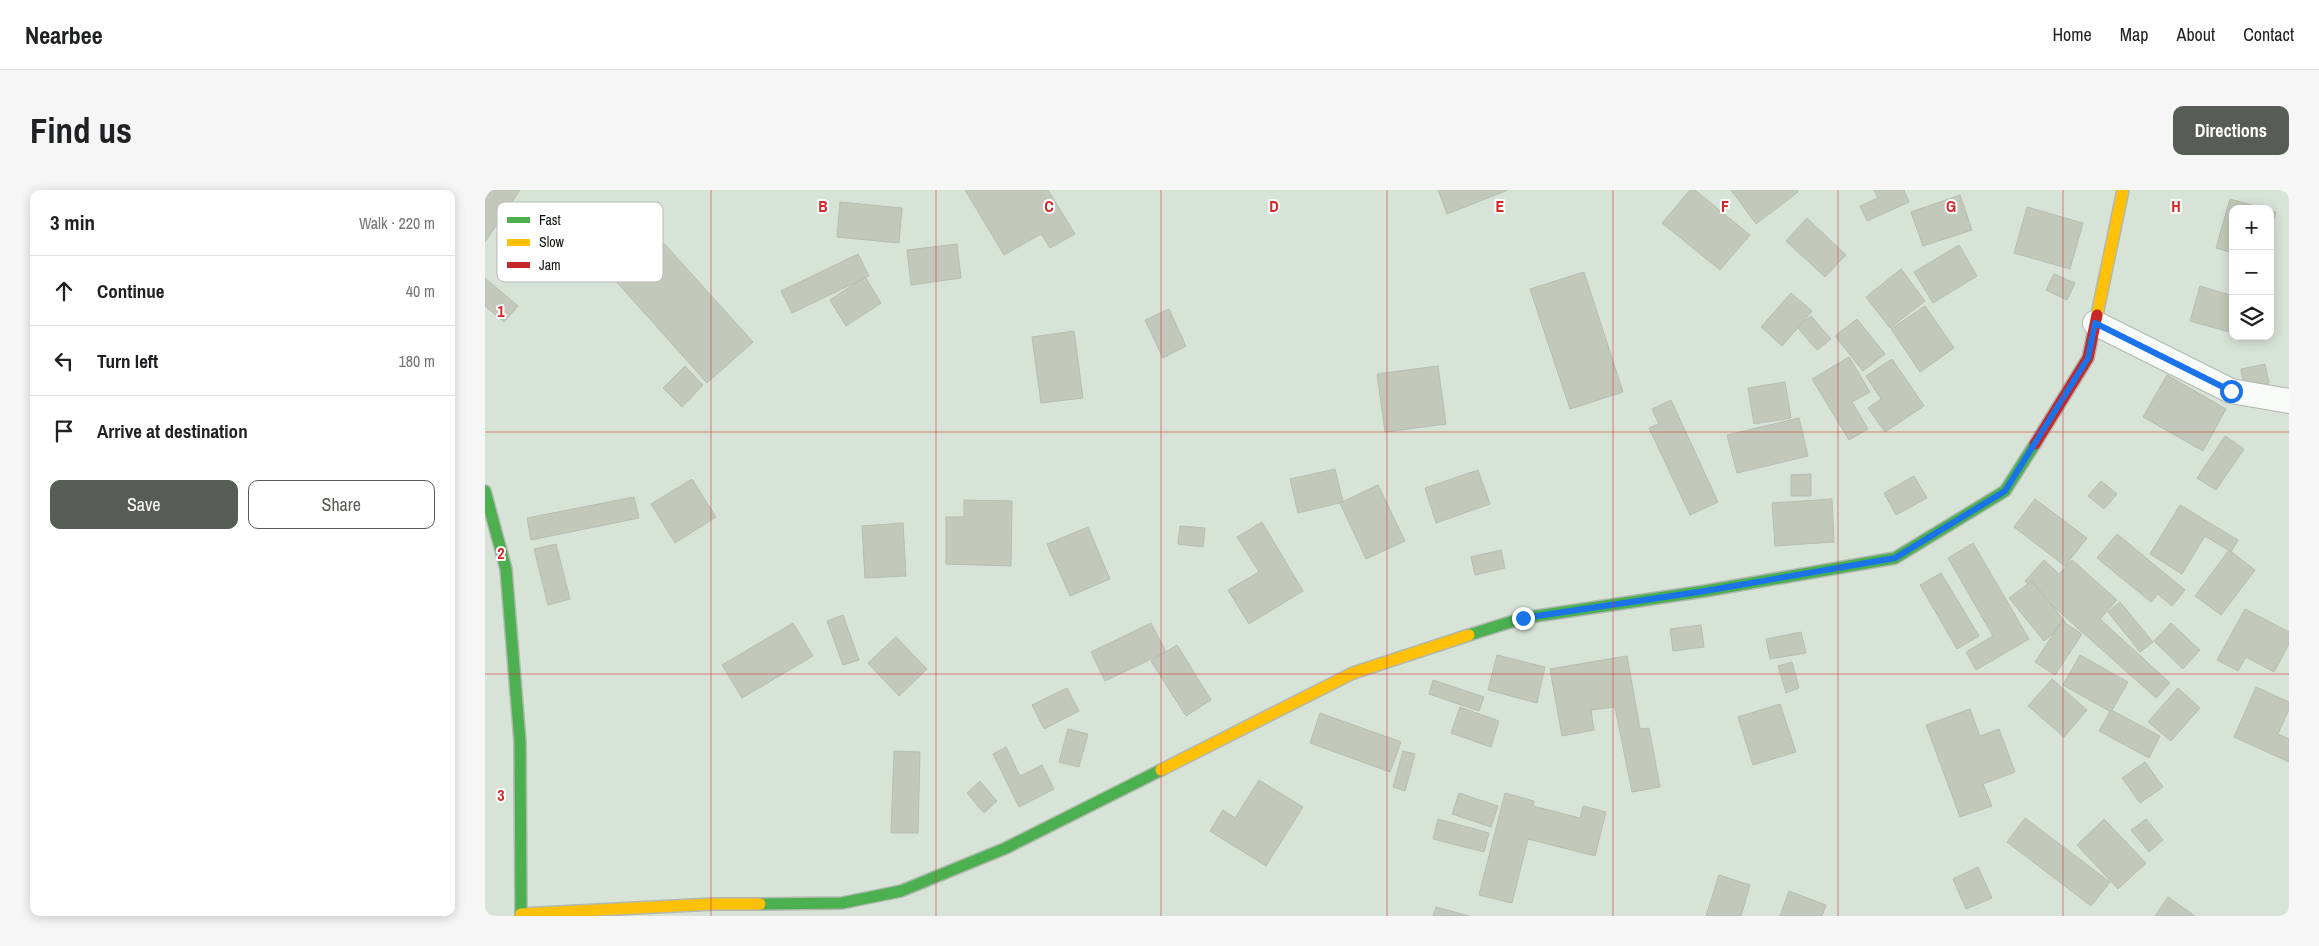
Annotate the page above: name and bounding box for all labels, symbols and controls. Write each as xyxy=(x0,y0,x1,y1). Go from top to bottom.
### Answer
text: Nearbee xyxy=(25,19,103,51)
text: Home xyxy=(2052,22,2092,47)
text: Map xyxy=(2120,22,2149,47)
text: About xyxy=(2177,22,2215,47)
text: Contact xyxy=(2243,22,2294,47)
button: Directions xyxy=(2173,106,2289,155)
text: Find us xyxy=(30,107,132,154)
text: B xyxy=(818,195,828,217)
text: C xyxy=(1044,195,1054,217)
text: D xyxy=(1269,195,1279,217)
text: E xyxy=(1496,195,1505,217)
text: F xyxy=(1721,195,1729,217)
text: G xyxy=(1946,195,1956,217)
text: H xyxy=(2171,195,2181,217)
legend xyxy=(497,202,663,282)
map controls xyxy=(2229,205,2274,340)
button: + xyxy=(2229,205,2274,250)
text: 3 min xyxy=(50,208,95,237)
text: Fast xyxy=(539,211,561,229)
text: Walk · 220 m xyxy=(359,212,435,234)
text: Slow xyxy=(539,233,565,251)
button: − xyxy=(2229,250,2274,295)
text: Jam xyxy=(539,256,561,274)
icon: ahead xyxy=(50,277,78,305)
text: Continue xyxy=(97,278,165,304)
text: 40 m xyxy=(406,280,435,302)
button: layers xyxy=(2229,295,2274,340)
text: 1 xyxy=(497,300,505,322)
icon: left xyxy=(50,347,78,375)
text: Turn left xyxy=(97,348,158,374)
text: 180 m xyxy=(399,350,435,372)
route start xyxy=(2220,380,2243,403)
icon: arrive xyxy=(50,417,78,445)
text: Arrive at destination xyxy=(97,418,248,444)
button: Save xyxy=(50,480,238,529)
button: Share xyxy=(248,480,435,529)
text: 2 xyxy=(497,542,505,564)
route end xyxy=(1512,607,1535,630)
text: 3 xyxy=(497,784,505,806)

